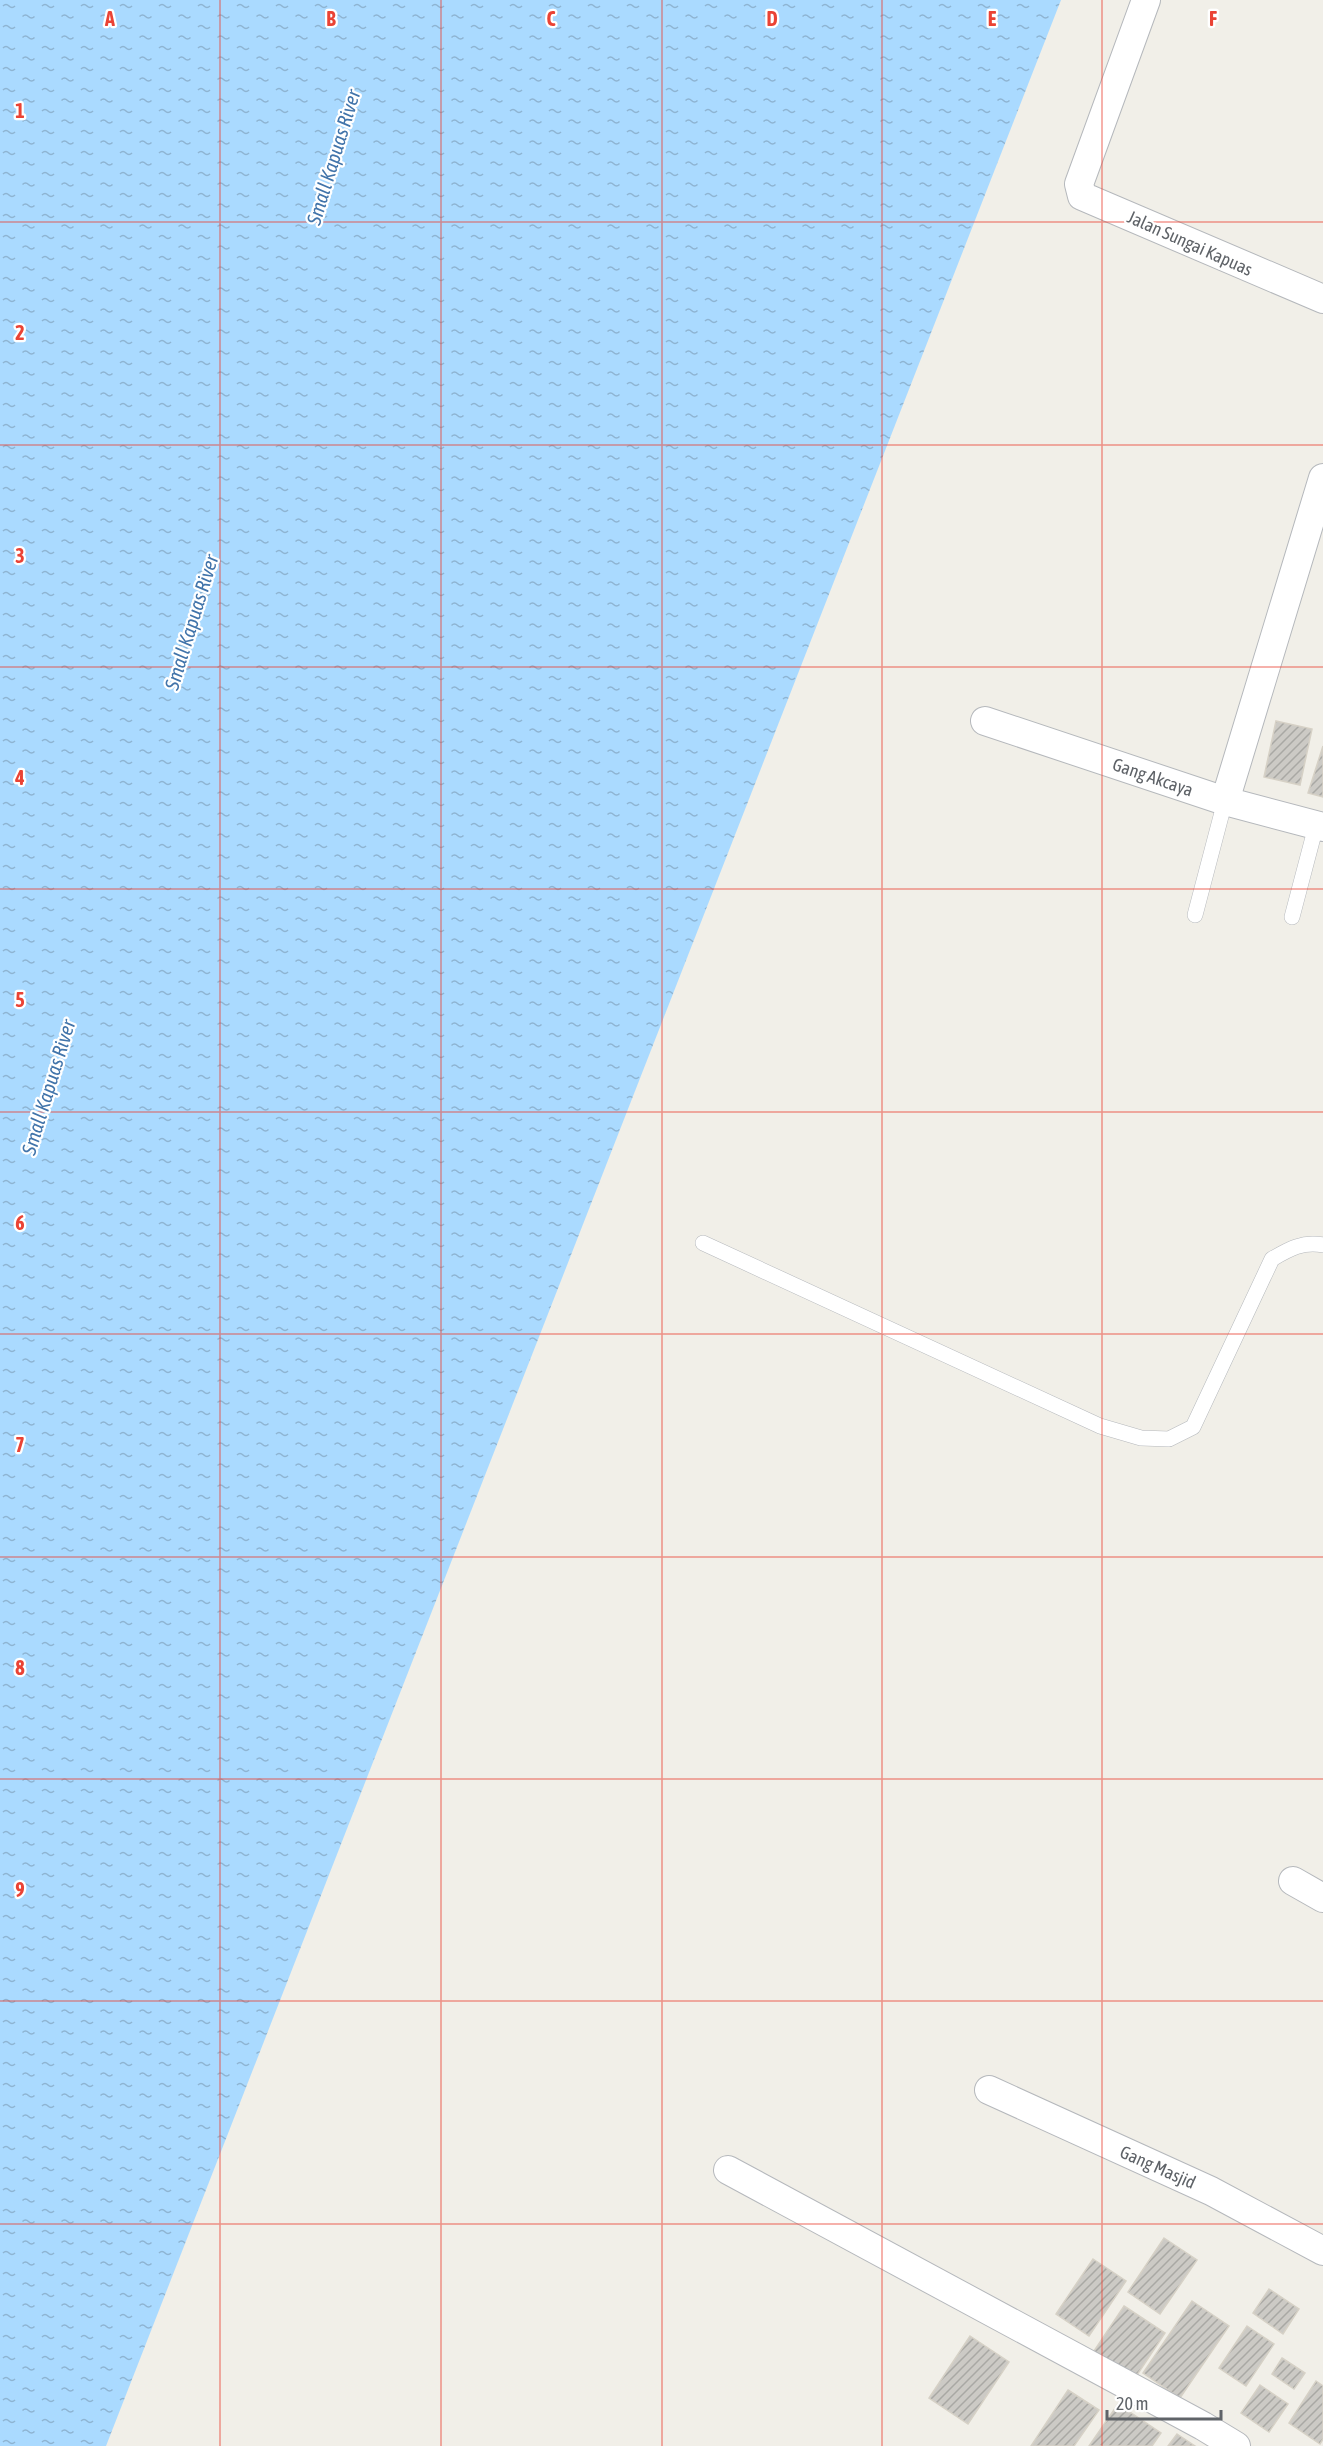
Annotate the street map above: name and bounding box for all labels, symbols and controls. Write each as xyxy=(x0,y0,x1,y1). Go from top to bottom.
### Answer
text: A xyxy=(104,7,115,30)
text: B xyxy=(326,7,336,30)
text: C xyxy=(547,7,556,30)
text: D xyxy=(766,7,778,30)
text: E xyxy=(988,7,997,30)
text: F xyxy=(1209,7,1217,30)
water label: Small Kapuas River xyxy=(301,86,365,228)
text: 1 xyxy=(15,99,25,122)
street label: Jalan Sungai Kapuas xyxy=(1124,206,1256,280)
text: 2 xyxy=(15,321,25,344)
text: 3 xyxy=(15,544,25,567)
water label: Small Kapuas River xyxy=(159,551,223,693)
street label: Gang Akcaya xyxy=(1110,753,1196,801)
text: 4 xyxy=(14,766,25,789)
text: 5 xyxy=(15,988,25,1011)
water label: Small Kapuas River xyxy=(16,1016,80,1158)
text: 6 xyxy=(15,1211,25,1234)
text: 7 xyxy=(15,1433,25,1456)
text: 8 xyxy=(15,1656,25,1679)
text: 9 xyxy=(15,1878,25,1901)
street label: Gang Masjid xyxy=(1117,2141,1199,2193)
scale bar xyxy=(1107,2383,1221,2421)
text: 20 m xyxy=(1116,2393,1148,2414)

